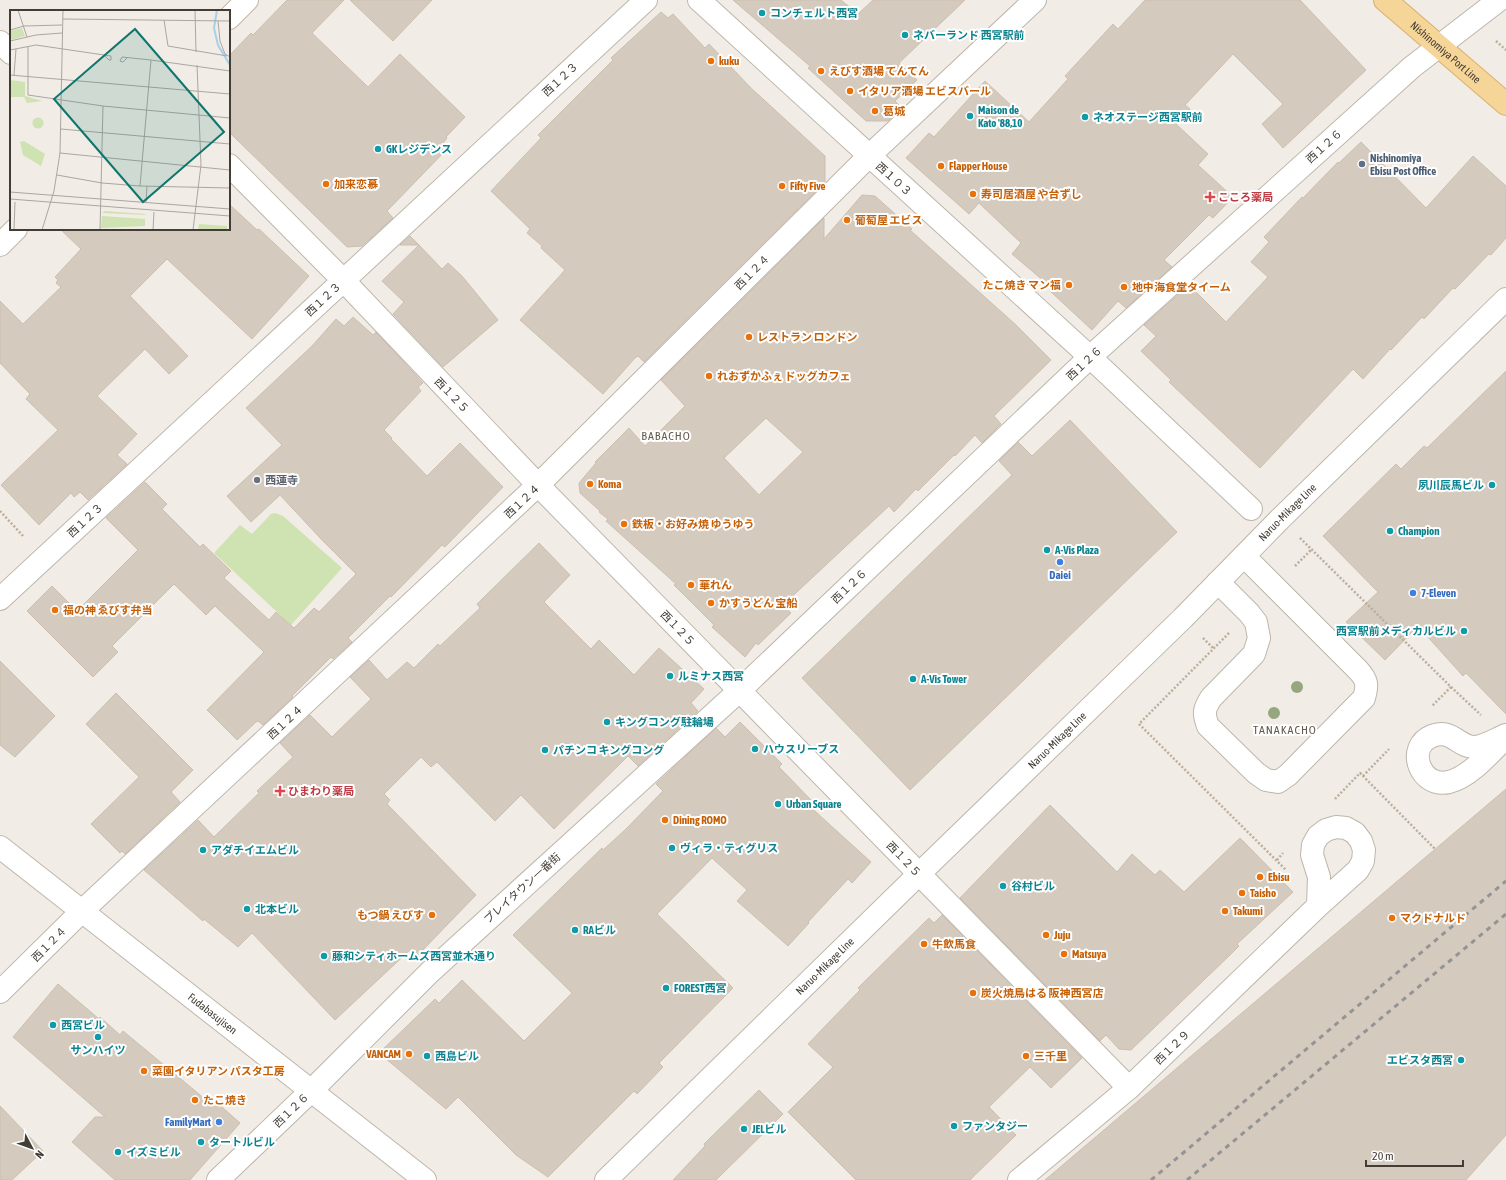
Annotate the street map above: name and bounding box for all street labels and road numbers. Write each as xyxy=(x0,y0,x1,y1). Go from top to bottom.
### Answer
street label: Nishinomiya Port Line xyxy=(1408,19,1483,85)
street label: 西１２３ xyxy=(540,60,580,98)
street label: 西１２６ xyxy=(1304,127,1344,165)
street label: 西１０３ xyxy=(874,160,914,198)
street label: 西１２４ xyxy=(732,252,772,292)
street label: 西１２３ xyxy=(303,280,343,318)
street label: 西１２６ xyxy=(1064,344,1104,382)
street label: 西１２５ xyxy=(432,375,472,415)
street label: Naruo-Mikage Line xyxy=(1256,481,1319,543)
street label: 西１２４ xyxy=(502,482,542,520)
street label: 西１２３ xyxy=(65,501,105,539)
street label: 西１２６ xyxy=(829,566,869,606)
street label: 西１２５ xyxy=(658,608,698,648)
street label: 西１２４ xyxy=(265,703,305,741)
street label: Naruo-Mikage Line xyxy=(1026,709,1089,771)
street label: 西１２５ xyxy=(884,839,924,879)
street label: プレイタウン一番街 xyxy=(481,851,563,925)
street label: 西１２４ xyxy=(29,924,69,964)
street label: Naruo-Mikage Line xyxy=(793,935,856,997)
street label: Fudabasujisen xyxy=(186,991,239,1036)
street label: 西１２９ xyxy=(1152,1027,1192,1067)
street label: 西１２６ xyxy=(271,1090,311,1130)

